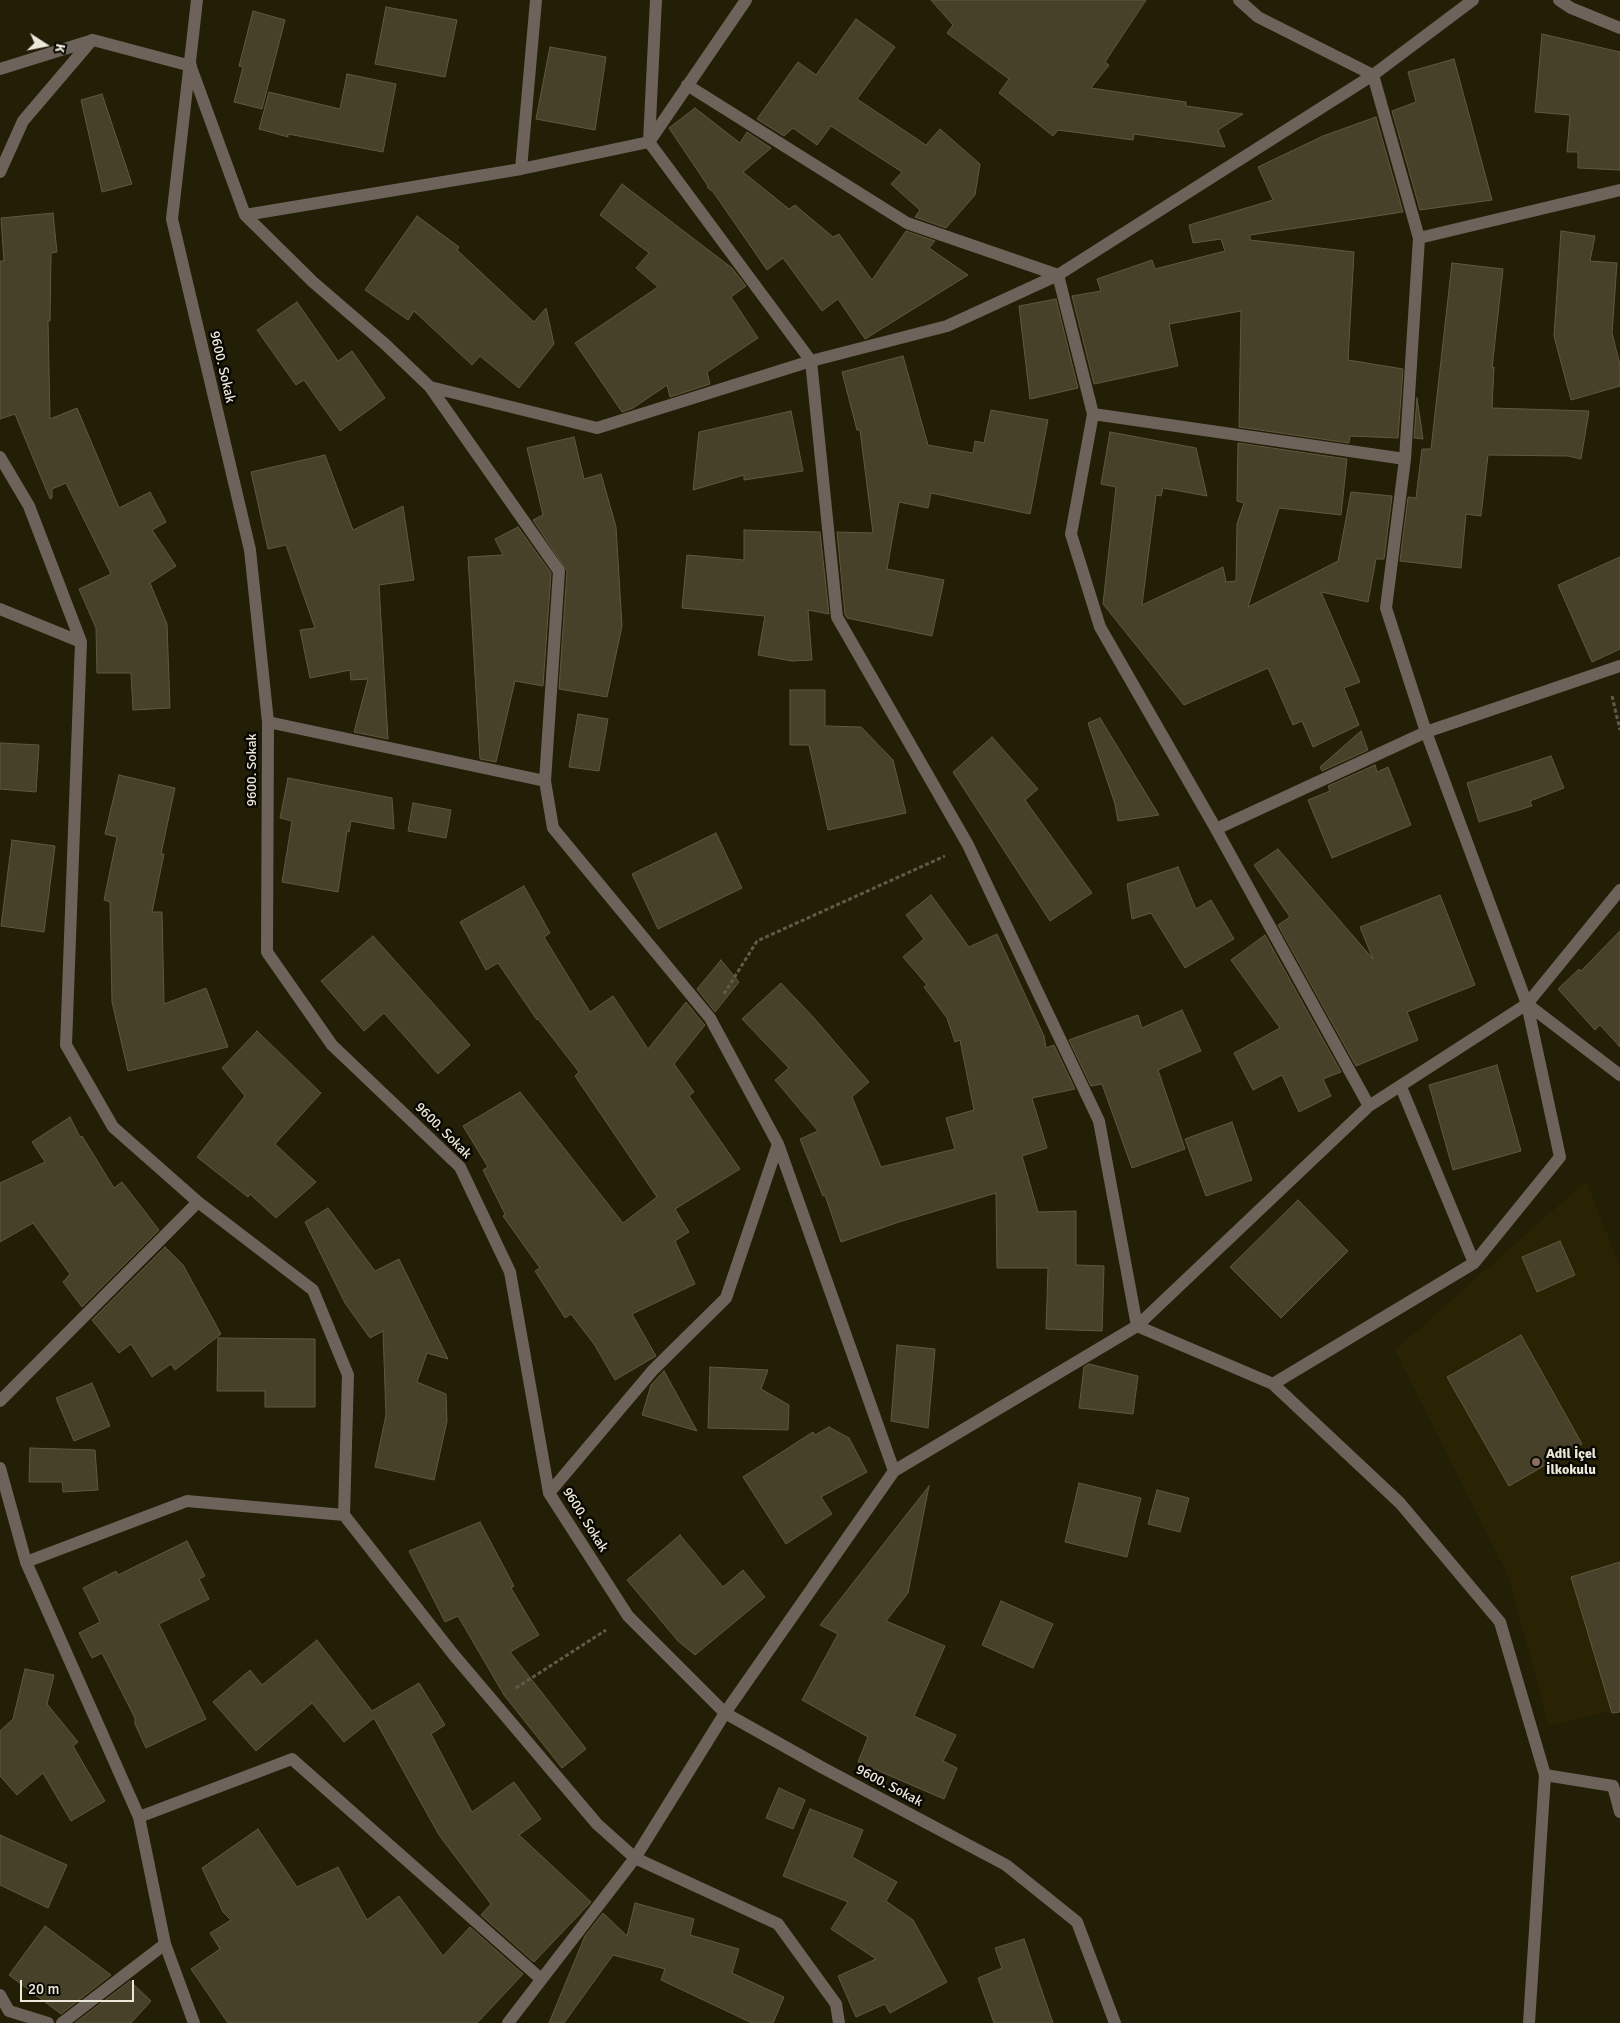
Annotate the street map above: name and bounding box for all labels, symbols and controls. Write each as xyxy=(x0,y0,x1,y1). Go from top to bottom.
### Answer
north arrow xyxy=(20,20,70,70)
text: K xyxy=(51,42,69,54)
street label: 9600. Sokak xyxy=(206,329,238,405)
street label: 9600. Sokak xyxy=(244,733,260,807)
street label: 9600. Sokak xyxy=(411,1099,475,1163)
place label: Adil İçel İlkokulu xyxy=(1546,1446,1596,1478)
marker: Adil İçel İlkokulu xyxy=(1530,1456,1542,1468)
street label: 9600. Sokak xyxy=(558,1485,612,1555)
street label: 9600. Sokak xyxy=(853,1761,925,1811)
scale bar xyxy=(22,1970,136,2002)
text: 20 m xyxy=(28,1980,59,1998)

